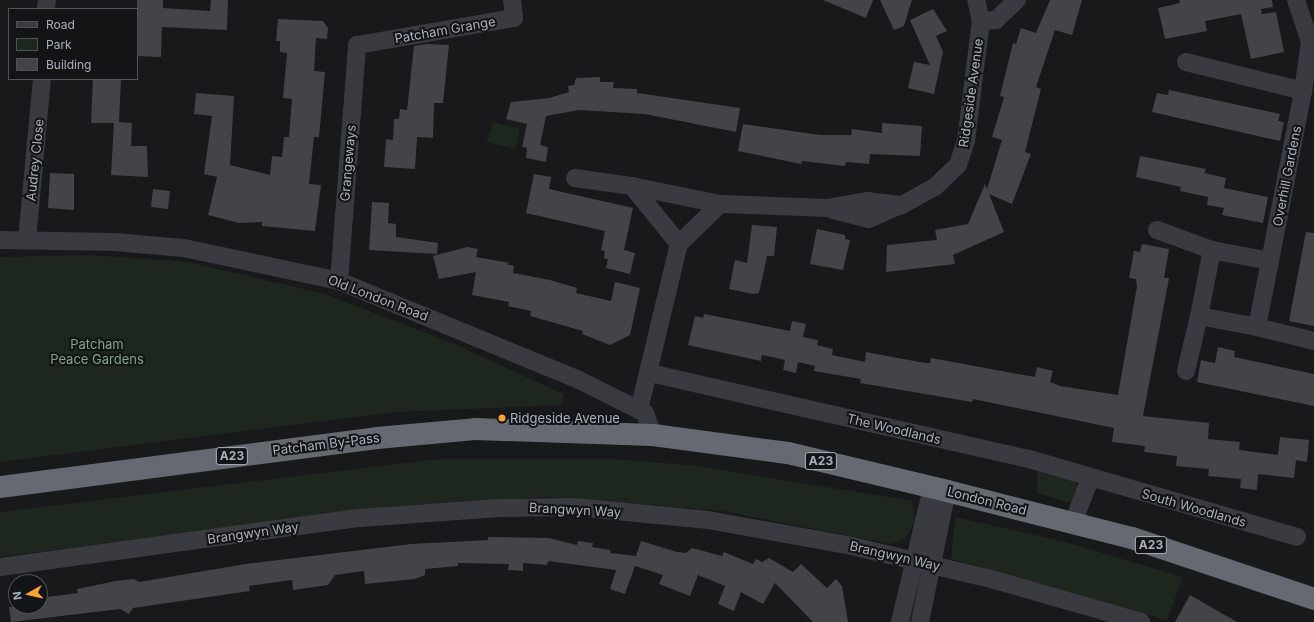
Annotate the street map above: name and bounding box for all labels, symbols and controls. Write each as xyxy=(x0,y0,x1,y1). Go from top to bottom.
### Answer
legend xyxy=(8,8,138,80)
street label: Patcham Grange xyxy=(393,13,497,47)
text: Road xyxy=(46,17,75,32)
text: Park xyxy=(46,37,72,52)
street label: Ridgeside Avenue xyxy=(956,38,986,148)
text: Building xyxy=(46,57,91,72)
street label: Audrey Close xyxy=(23,118,47,202)
street label: Grangeways xyxy=(337,124,359,202)
street label: Overhill Gardens xyxy=(1270,124,1304,228)
street label: Old London Road xyxy=(326,272,430,324)
park label: Patcham Peace Gardens xyxy=(50,337,144,368)
place label: Ridgeside Avenue xyxy=(510,410,620,426)
street label: The Woodlands xyxy=(845,411,943,447)
marker: Ridgeside Avenue xyxy=(497,413,507,423)
street label: Patcham By-Pass xyxy=(272,430,380,458)
road number: A23 xyxy=(215,446,249,466)
road number: A23 xyxy=(804,451,838,471)
street label: London Road xyxy=(946,484,1028,518)
street label: South Woodlands xyxy=(1140,486,1248,530)
street label: Brangwyn Way xyxy=(529,500,621,520)
street label: Brangwyn Way xyxy=(206,519,300,547)
road number: A23 xyxy=(1134,535,1168,555)
street label: Brangwyn Way xyxy=(848,538,942,574)
north arrow xyxy=(8,574,48,614)
text: N xyxy=(10,590,25,601)

